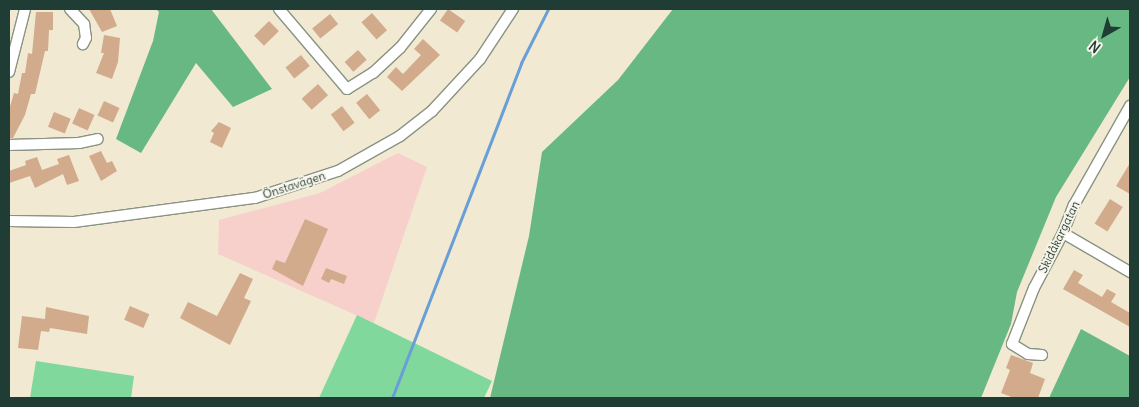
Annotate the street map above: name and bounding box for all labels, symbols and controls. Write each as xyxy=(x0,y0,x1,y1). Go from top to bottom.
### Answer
north arrow xyxy=(1079,10,1129,60)
text: N xyxy=(1085,37,1104,57)
street label: Önstavägen xyxy=(261,168,327,202)
street label: Skidåkargatan xyxy=(1035,199,1083,275)

